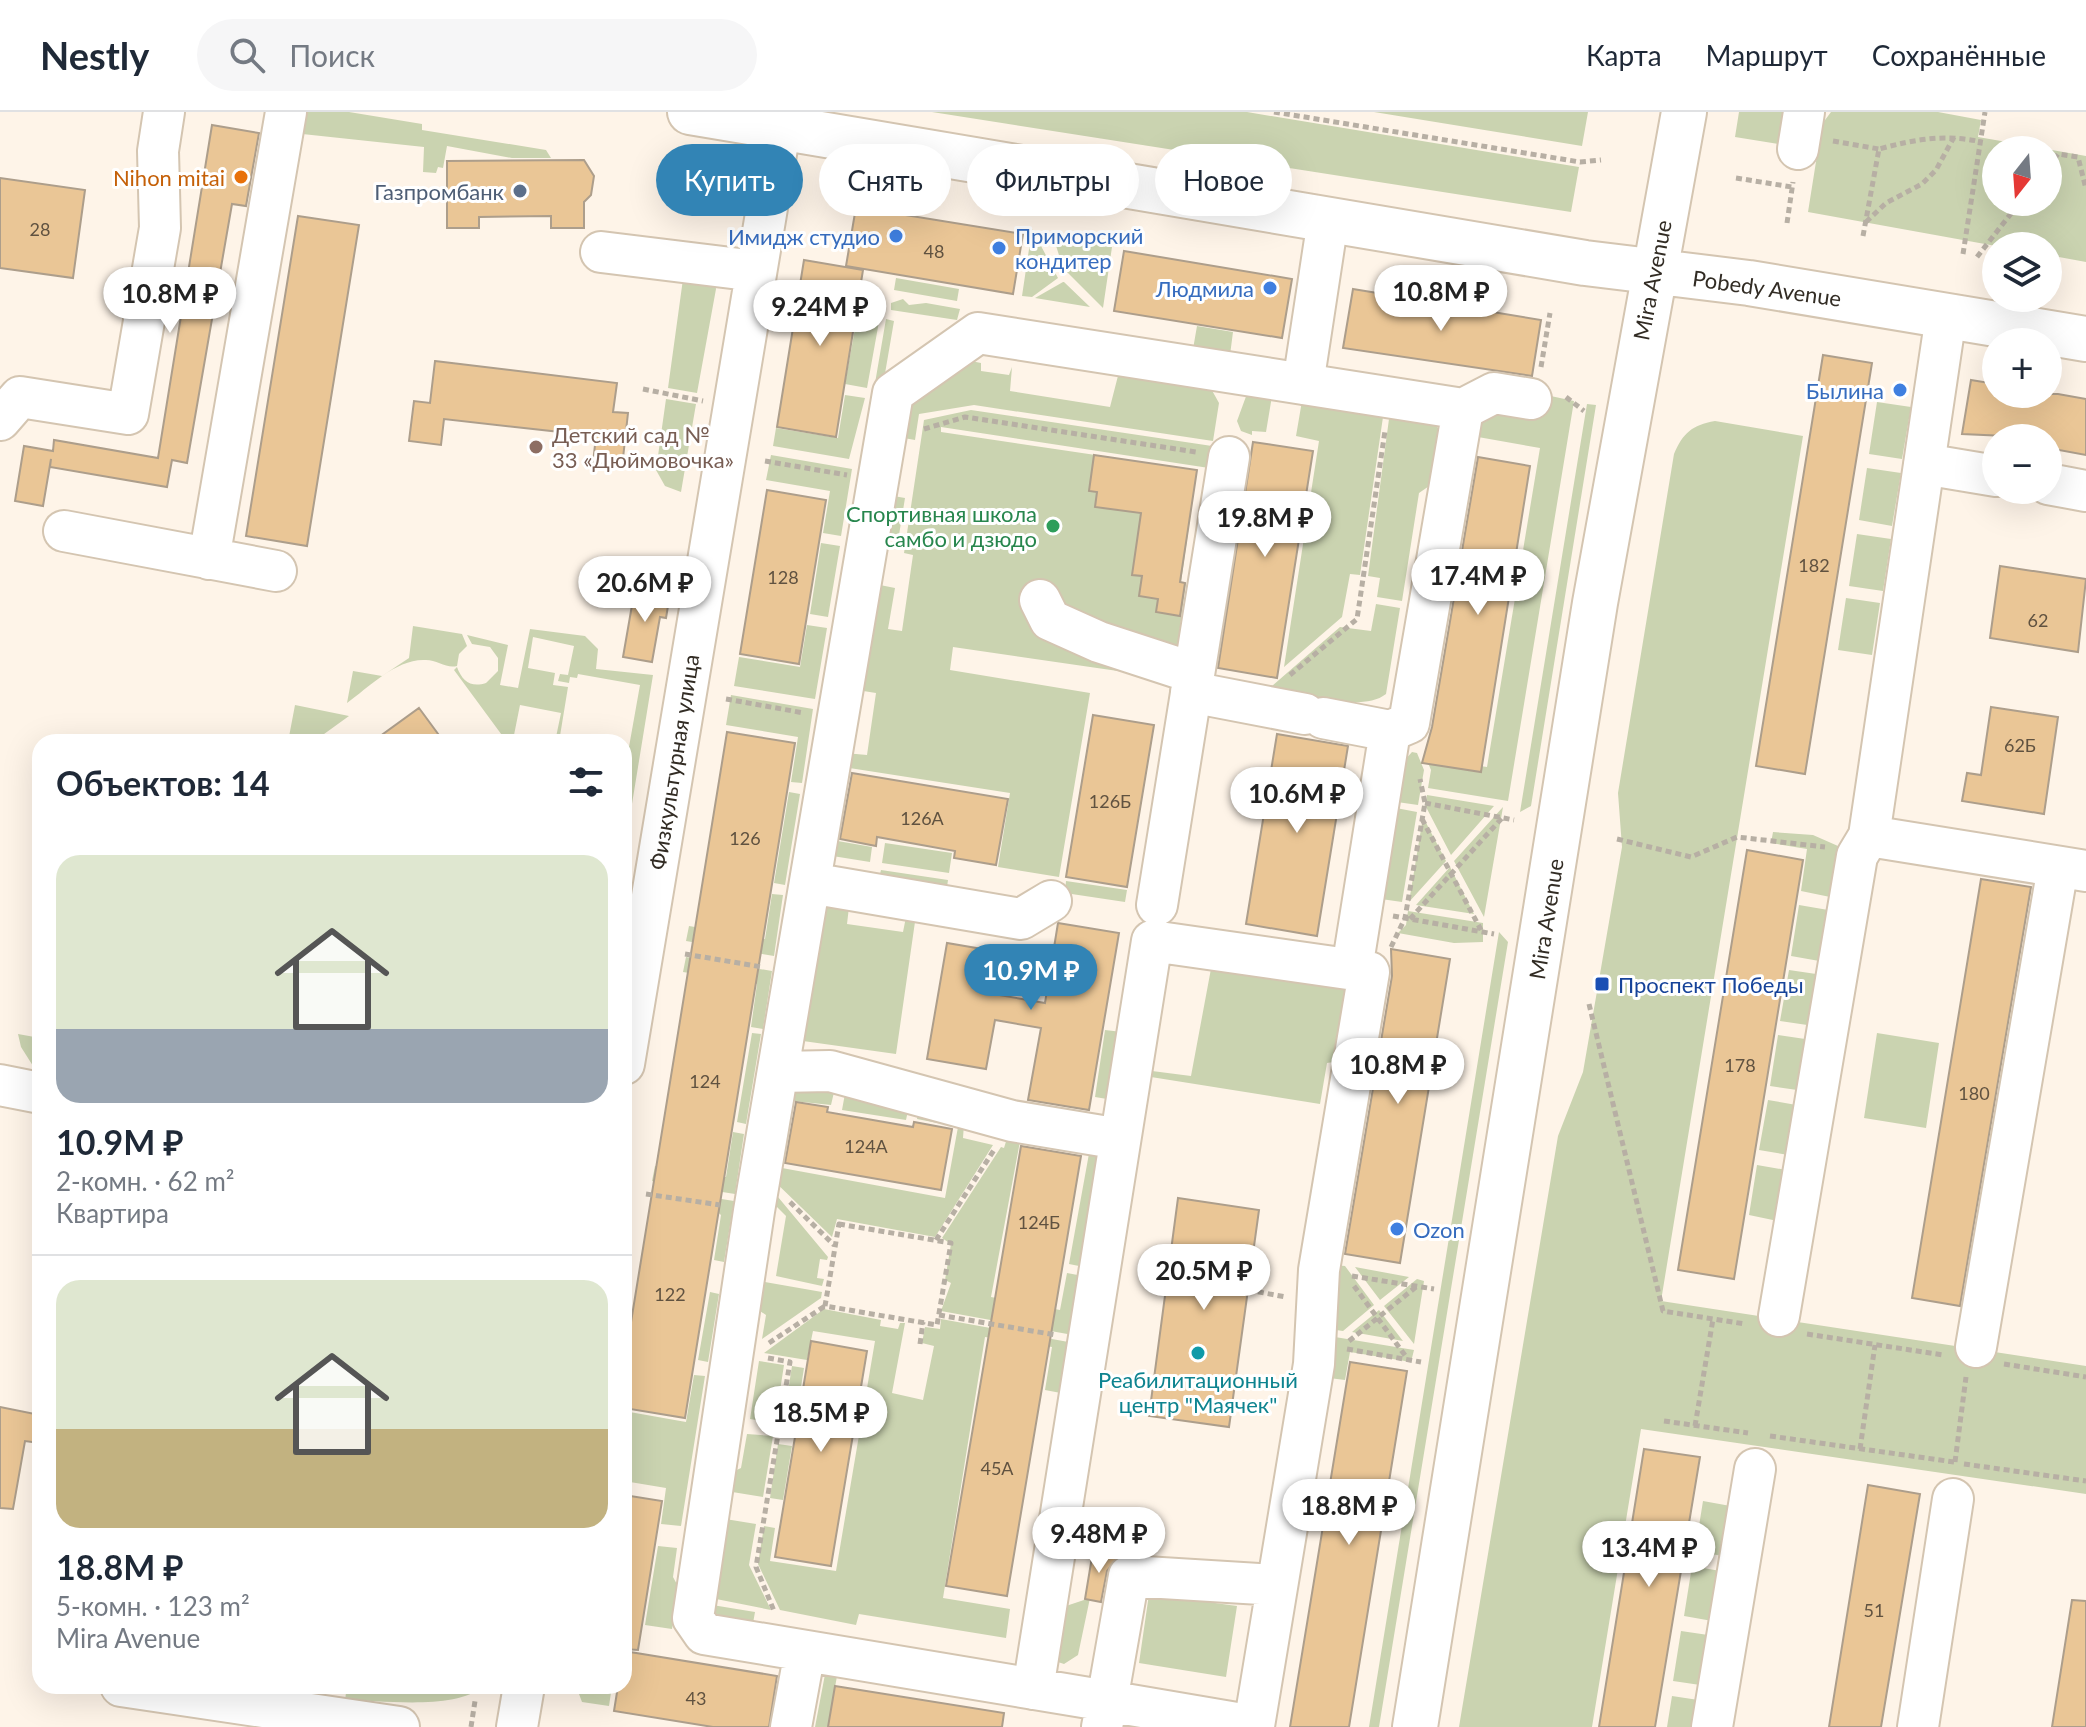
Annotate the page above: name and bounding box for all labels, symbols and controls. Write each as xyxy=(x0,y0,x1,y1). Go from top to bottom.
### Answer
search box xyxy=(197,19,757,91)
text: Nestly xyxy=(40,32,149,78)
icon: search xyxy=(225,33,269,77)
text: Поиск xyxy=(289,37,375,73)
text: Карта xyxy=(1586,38,1662,72)
text: Маршрут xyxy=(1706,38,1828,72)
text: Сохранённые xyxy=(1872,38,2046,72)
north arrow xyxy=(1982,136,2062,216)
map controls xyxy=(1982,136,2062,504)
chip: Купить xyxy=(656,144,803,216)
chip: Снять xyxy=(819,144,951,216)
chip: Фильтры xyxy=(967,144,1139,216)
chip: Новое xyxy=(1155,144,1292,216)
place label: Nihon mitai xyxy=(113,164,225,191)
marker: Nihon mitai xyxy=(232,168,250,186)
place label: Газпромбанк xyxy=(374,178,505,205)
marker: Газпромбанк xyxy=(511,182,529,200)
house number: 28 xyxy=(30,218,50,240)
street label: Mira Avenue xyxy=(1627,218,1677,342)
place label: Приморский кондитер xyxy=(1015,222,1144,274)
place label: Имидж студио xyxy=(728,223,880,250)
marker: Имидж студио xyxy=(887,227,905,245)
button: layers xyxy=(1982,232,2062,312)
marker: Приморский кондитер xyxy=(990,239,1008,257)
house number: 48 xyxy=(924,240,944,262)
street label: Pobedy Avenue xyxy=(1691,264,1843,312)
pin: 10.8M ₽ xyxy=(1367,265,1515,333)
pin: 10.8M ₽ xyxy=(96,267,244,335)
place label: Людмила xyxy=(1155,275,1254,302)
text: 10.8M ₽ xyxy=(1392,275,1490,307)
text: 10.8M ₽ xyxy=(121,277,219,309)
marker: Людмила xyxy=(1261,279,1279,297)
pin: 9.24M ₽ xyxy=(746,280,894,348)
text: 9.24M ₽ xyxy=(771,290,869,322)
button: + xyxy=(1982,328,2062,408)
place label: Былина xyxy=(1806,377,1884,404)
marker: Былина xyxy=(1891,381,1909,399)
place label: Детский сад № 33 «Дюймовочка» xyxy=(552,421,734,473)
button: − xyxy=(1982,424,2062,504)
marker: Детский сад № 33 «Дюймовочка» xyxy=(527,438,545,456)
pin: 19.8M ₽ xyxy=(1191,491,1339,559)
place label: Спортивная школа самбо и дзюдо xyxy=(846,500,1037,552)
text: 19.8M ₽ xyxy=(1216,501,1314,533)
marker: Спортивная школа самбо и дзюдо xyxy=(1044,517,1062,535)
pin: 17.4M ₽ xyxy=(1404,549,1552,617)
house number: 182 xyxy=(1798,554,1830,576)
pin: 20.6M ₽ xyxy=(571,556,719,624)
text: 17.4M ₽ xyxy=(1429,559,1527,591)
text: 20.6M ₽ xyxy=(596,566,694,598)
house number: 128 xyxy=(767,566,799,588)
house number: 62 xyxy=(2028,609,2048,631)
street label: Физкультурная улица xyxy=(644,652,704,872)
house number: 62Б xyxy=(2004,734,2036,756)
icon: filters xyxy=(564,760,608,804)
text: Объектов: 14 xyxy=(56,762,270,803)
pin: 10.6M ₽ xyxy=(1223,767,1371,835)
text: 10.6M ₽ xyxy=(1248,777,1346,809)
house number: 126Б xyxy=(1089,790,1131,812)
house number: 126А xyxy=(900,807,945,829)
house number: 126 xyxy=(729,827,761,849)
street label: Mira Avenue xyxy=(1523,857,1569,981)
icon: home xyxy=(260,907,404,1051)
pin: 10.9M ₽ xyxy=(957,944,1105,1012)
text: 10.9M ₽ xyxy=(982,954,1080,986)
place label: Проспект Победы xyxy=(1618,971,1804,998)
marker: Проспект Победы xyxy=(1593,975,1611,993)
pin: 10.8M ₽ xyxy=(1324,1038,1472,1106)
text: 10.8M ₽ xyxy=(1349,1048,1447,1080)
house number: 178 xyxy=(1724,1054,1756,1076)
house number: 124 xyxy=(689,1070,721,1092)
house number: 180 xyxy=(1958,1082,1990,1104)
text: 10.9M ₽ xyxy=(56,1121,183,1162)
house number: 124А xyxy=(844,1135,889,1157)
text: 2-комн. · 62 m² xyxy=(56,1165,235,1197)
text: Квартира xyxy=(56,1197,169,1229)
house number: 124Б xyxy=(1018,1211,1060,1233)
place label: Ozon xyxy=(1413,1216,1465,1243)
marker: Ozon xyxy=(1388,1220,1406,1238)
pin: 20.5M ₽ xyxy=(1130,1244,1278,1312)
text: 20.5M ₽ xyxy=(1155,1254,1253,1286)
house number: 122 xyxy=(654,1283,686,1305)
icon: home xyxy=(260,1332,404,1476)
marker: Реабилитационный центр "Маячек" xyxy=(1189,1344,1207,1362)
place label: Реабилитационный центр "Маячек" xyxy=(1098,1366,1298,1418)
pin: 18.5M ₽ xyxy=(747,1386,895,1454)
text: 18.5M ₽ xyxy=(772,1396,870,1428)
house number: 45А xyxy=(980,1457,1014,1479)
pin: 18.8M ₽ xyxy=(1275,1479,1423,1547)
text: 18.8M ₽ xyxy=(1300,1489,1398,1521)
pin: 9.48M ₽ xyxy=(1025,1507,1173,1575)
text: 9.48M ₽ xyxy=(1050,1517,1148,1549)
pin: 13.4M ₽ xyxy=(1575,1521,1723,1589)
text: 13.4M ₽ xyxy=(1600,1531,1698,1563)
text: 18.8M ₽ xyxy=(56,1546,183,1587)
text: 5-комн. · 123 m² xyxy=(56,1590,250,1622)
house number: 51 xyxy=(1864,1599,1884,1621)
text: Mira Avenue xyxy=(56,1622,200,1654)
house number: 43 xyxy=(686,1687,706,1709)

